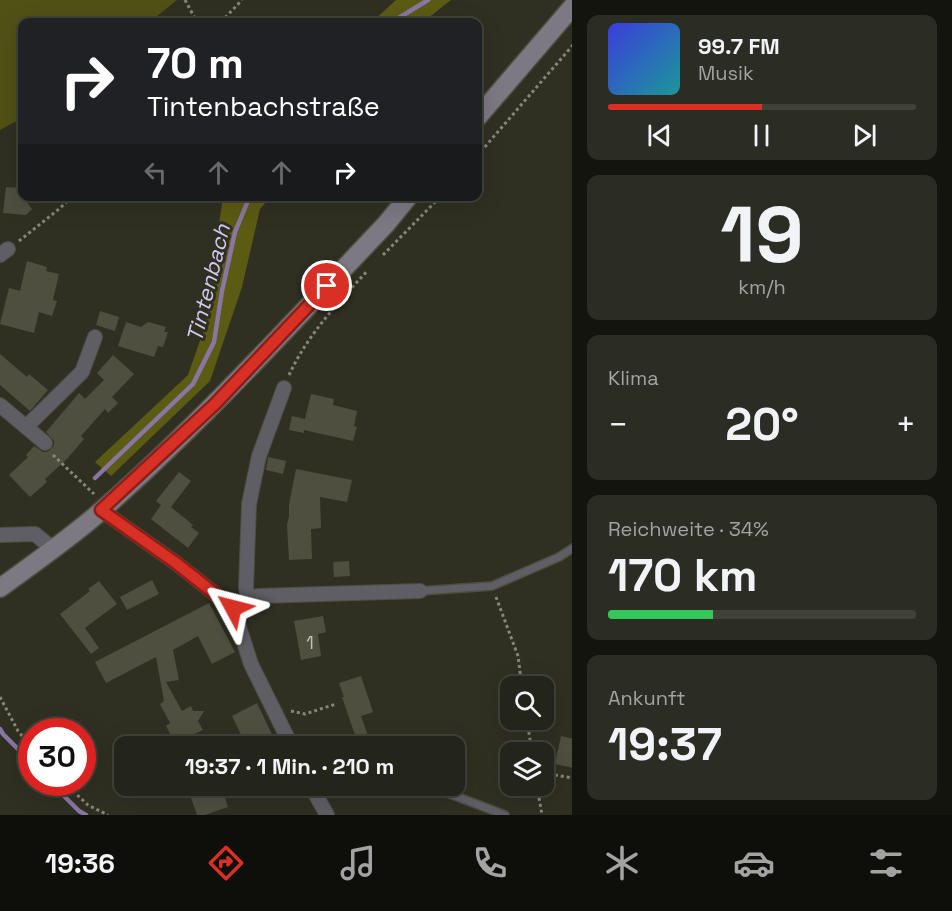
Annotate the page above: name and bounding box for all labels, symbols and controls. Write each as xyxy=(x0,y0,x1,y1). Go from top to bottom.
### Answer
text: 99.7 FM xyxy=(698,32,780,60)
text: 70 m xyxy=(147,37,244,90)
icon: right xyxy=(48,42,126,120)
text: Musik xyxy=(698,60,754,86)
text: Tintenbachstraße xyxy=(147,89,380,124)
icon: previous xyxy=(643,119,676,152)
icon: pause xyxy=(745,119,778,152)
icon: next xyxy=(848,119,881,152)
icon: left xyxy=(139,156,172,189)
icon: ahead xyxy=(202,156,235,189)
icon: ahead xyxy=(265,156,298,189)
icon: right xyxy=(328,156,361,189)
text: 19 xyxy=(720,185,804,285)
water label: Tintenbach xyxy=(180,221,236,345)
pin xyxy=(301,260,352,311)
icon: arrive xyxy=(310,269,343,302)
text: km/h xyxy=(738,274,786,300)
text: Klima xyxy=(608,365,659,391)
text: 20° xyxy=(725,396,799,453)
text: − xyxy=(608,404,628,446)
text: + xyxy=(896,404,916,446)
text: Reichweite · 34% xyxy=(608,516,769,542)
text: 170 km xyxy=(608,547,758,604)
position arrow xyxy=(201,576,265,640)
house number: 1 xyxy=(306,631,314,654)
map controls xyxy=(500,676,554,796)
button: search xyxy=(500,676,554,730)
text: Ankunft xyxy=(608,685,686,711)
text: 19:37 xyxy=(608,716,722,773)
speed limit sign: 30 xyxy=(18,718,96,796)
button: layers xyxy=(500,742,554,796)
text: 19:37 · 1 Min. · 210 m xyxy=(185,752,394,780)
icon: directions xyxy=(205,842,247,884)
icon: music xyxy=(337,842,379,884)
icon: phone xyxy=(469,842,511,884)
icon: climate xyxy=(601,842,643,884)
icon: car xyxy=(733,842,775,884)
icon: filters xyxy=(865,842,907,884)
text: 19:36 xyxy=(45,846,115,881)

